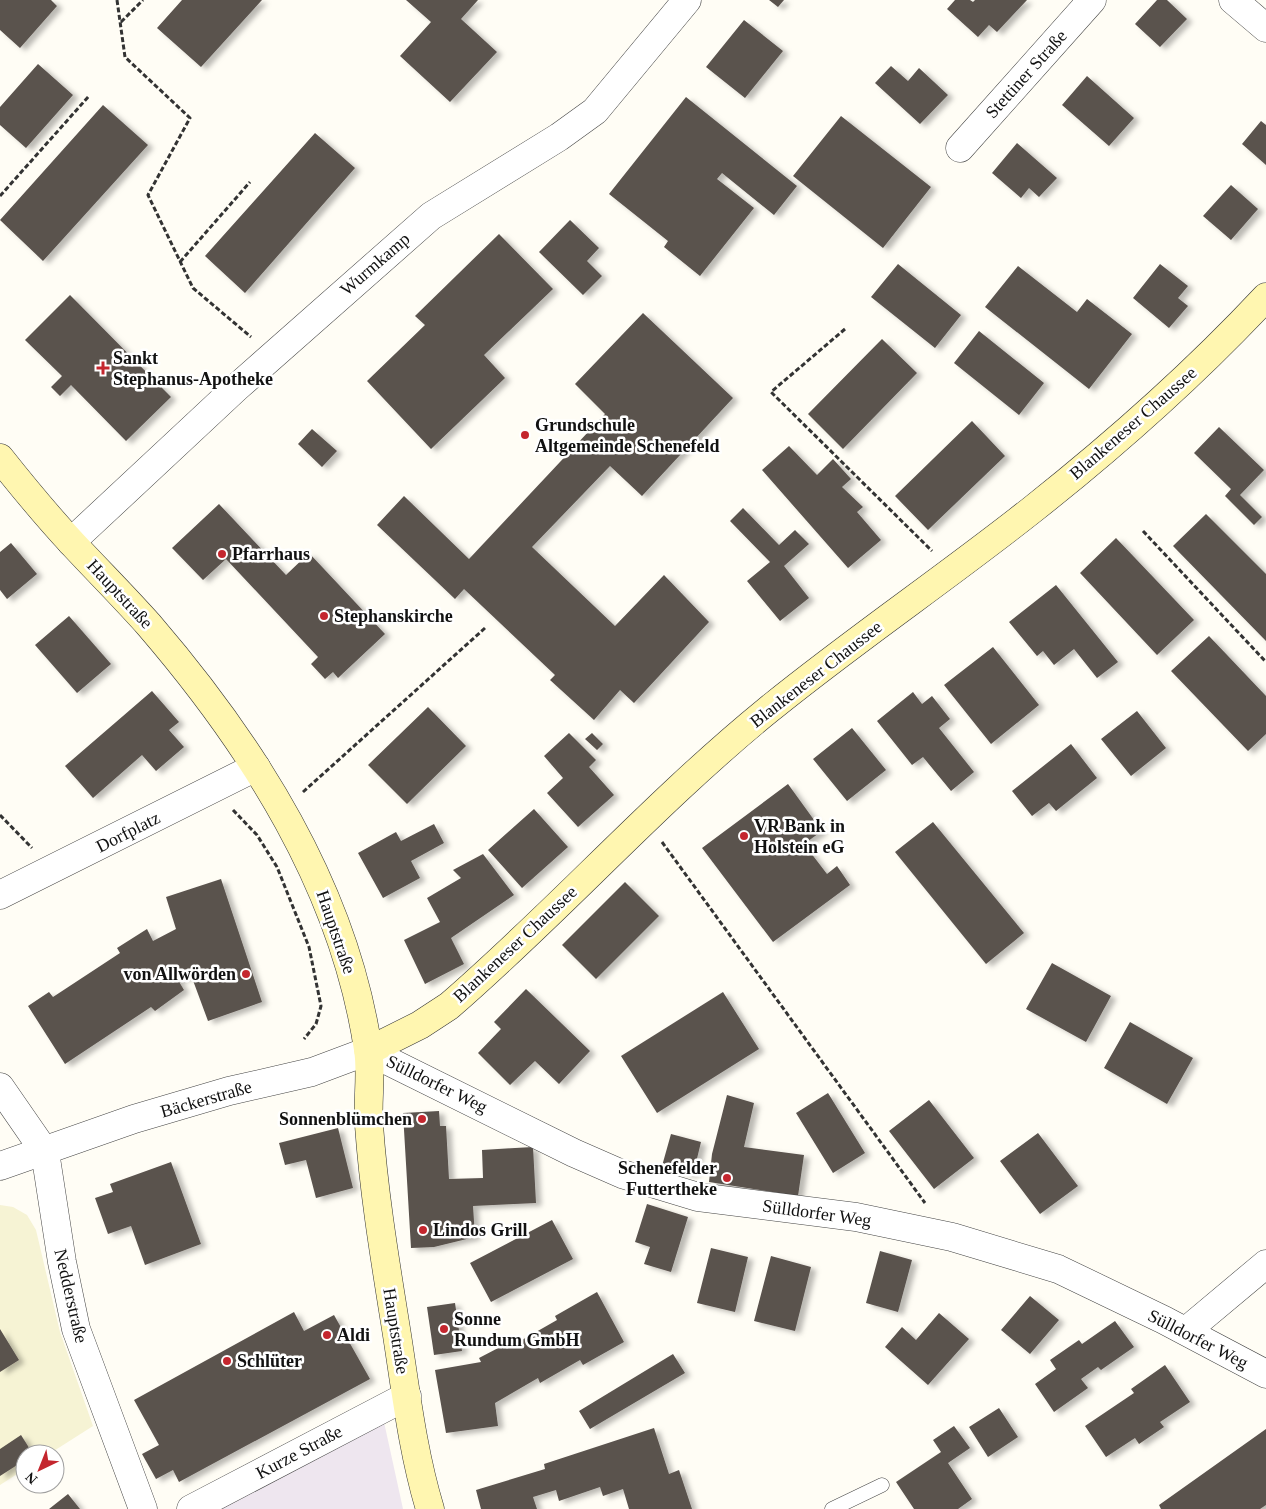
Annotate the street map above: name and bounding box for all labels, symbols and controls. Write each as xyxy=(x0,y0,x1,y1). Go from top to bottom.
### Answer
street label: Stettiner Straße xyxy=(981,26,1071,122)
street label: Wurmkamp xyxy=(336,228,414,300)
place label: Sankt Stephanus-Apotheke xyxy=(113,348,273,389)
marker: Sankt Stephanus-Apotheke xyxy=(97,362,109,374)
street label: Blankeneser Chaussee xyxy=(1066,362,1200,484)
place label: Grundschule Altgemeinde Schenefeld xyxy=(535,415,719,456)
marker: Grundschule Altgemeinde Schenefeld xyxy=(519,429,531,441)
place label: Pfarrhaus xyxy=(232,544,310,564)
marker: Pfarrhaus xyxy=(216,548,228,560)
street label: Hauptstraße xyxy=(83,555,157,633)
place label: Stephanskirche xyxy=(334,606,453,626)
marker: Stephanskirche xyxy=(318,610,330,622)
street label: Blankeneser Chaussee xyxy=(746,616,886,732)
street label: Dorfplatz xyxy=(93,807,163,857)
place label: VR Bank in Holstein eG xyxy=(754,816,845,857)
marker: VR Bank in Holstein eG xyxy=(738,830,750,842)
street label: Blankeneser Chaussee xyxy=(449,882,581,1006)
street label: Hauptstraße xyxy=(312,888,360,976)
place label: von Allwörden xyxy=(123,964,236,984)
marker: von Allwörden xyxy=(240,968,252,980)
street label: Sülldorfer Weg xyxy=(383,1051,491,1117)
street label: Bäckerstraße xyxy=(158,1076,254,1122)
place label: Sonnenblümchen xyxy=(279,1109,412,1129)
marker: Sonnenblümchen xyxy=(416,1113,428,1125)
place label: Schenefelder Futtertheke xyxy=(618,1158,717,1199)
marker: Schenefelder Futtertheke xyxy=(721,1172,733,1184)
street label: Sülldorfer Weg xyxy=(761,1195,873,1231)
place label: Lindos Grill xyxy=(433,1220,528,1240)
marker: Lindos Grill xyxy=(417,1224,429,1236)
street label: Nedderstraße xyxy=(50,1247,92,1345)
street label: Hauptstraße xyxy=(379,1286,413,1376)
street label: Sülldorfer Weg xyxy=(1145,1305,1251,1373)
place label: Sonne Rundum GmbH xyxy=(454,1309,580,1350)
marker: Sonne Rundum GmbH xyxy=(438,1323,450,1335)
place label: Aldi xyxy=(337,1325,370,1345)
marker: Aldi xyxy=(321,1329,333,1341)
place label: Schlüter xyxy=(237,1351,302,1371)
marker: Schlüter xyxy=(221,1355,233,1367)
street label: Kurze Straße xyxy=(253,1421,345,1483)
north arrow xyxy=(15,1444,65,1494)
text: N xyxy=(23,1469,40,1487)

